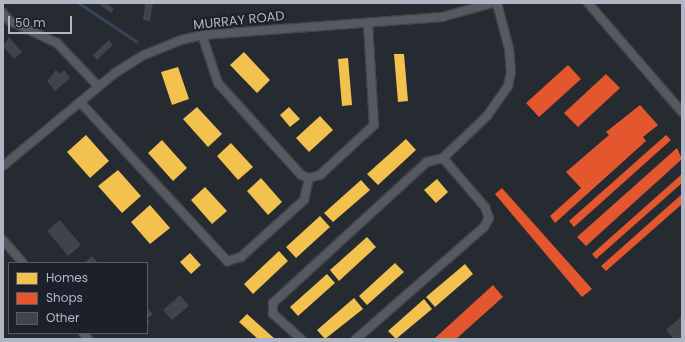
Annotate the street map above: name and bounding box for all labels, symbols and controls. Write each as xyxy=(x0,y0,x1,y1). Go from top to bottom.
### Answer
scale bar xyxy=(10,8,74,34)
street label: MURRAY ROAD xyxy=(193,8,285,34)
text: 50 m xyxy=(15,14,46,31)
legend xyxy=(8,262,148,334)
text: Homes xyxy=(46,269,88,286)
text: Shops xyxy=(46,289,83,306)
text: Other xyxy=(46,309,79,326)

